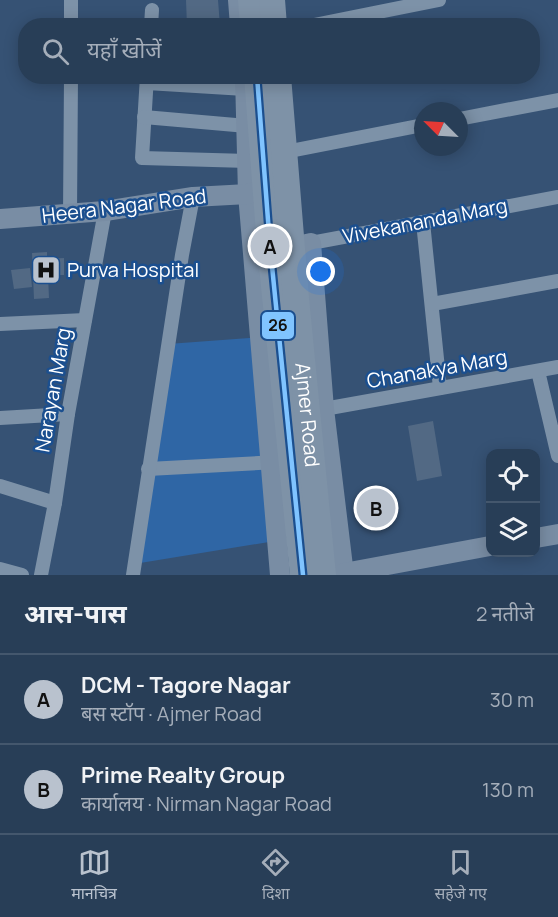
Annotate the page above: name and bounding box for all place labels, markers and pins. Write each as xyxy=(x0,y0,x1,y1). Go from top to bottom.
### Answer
pin: A xyxy=(250,224,290,268)
hospital icon: Purva Hospital xyxy=(30,254,62,286)
place label: Purva Hospital xyxy=(67,256,199,283)
pin: B xyxy=(356,486,395,530)

